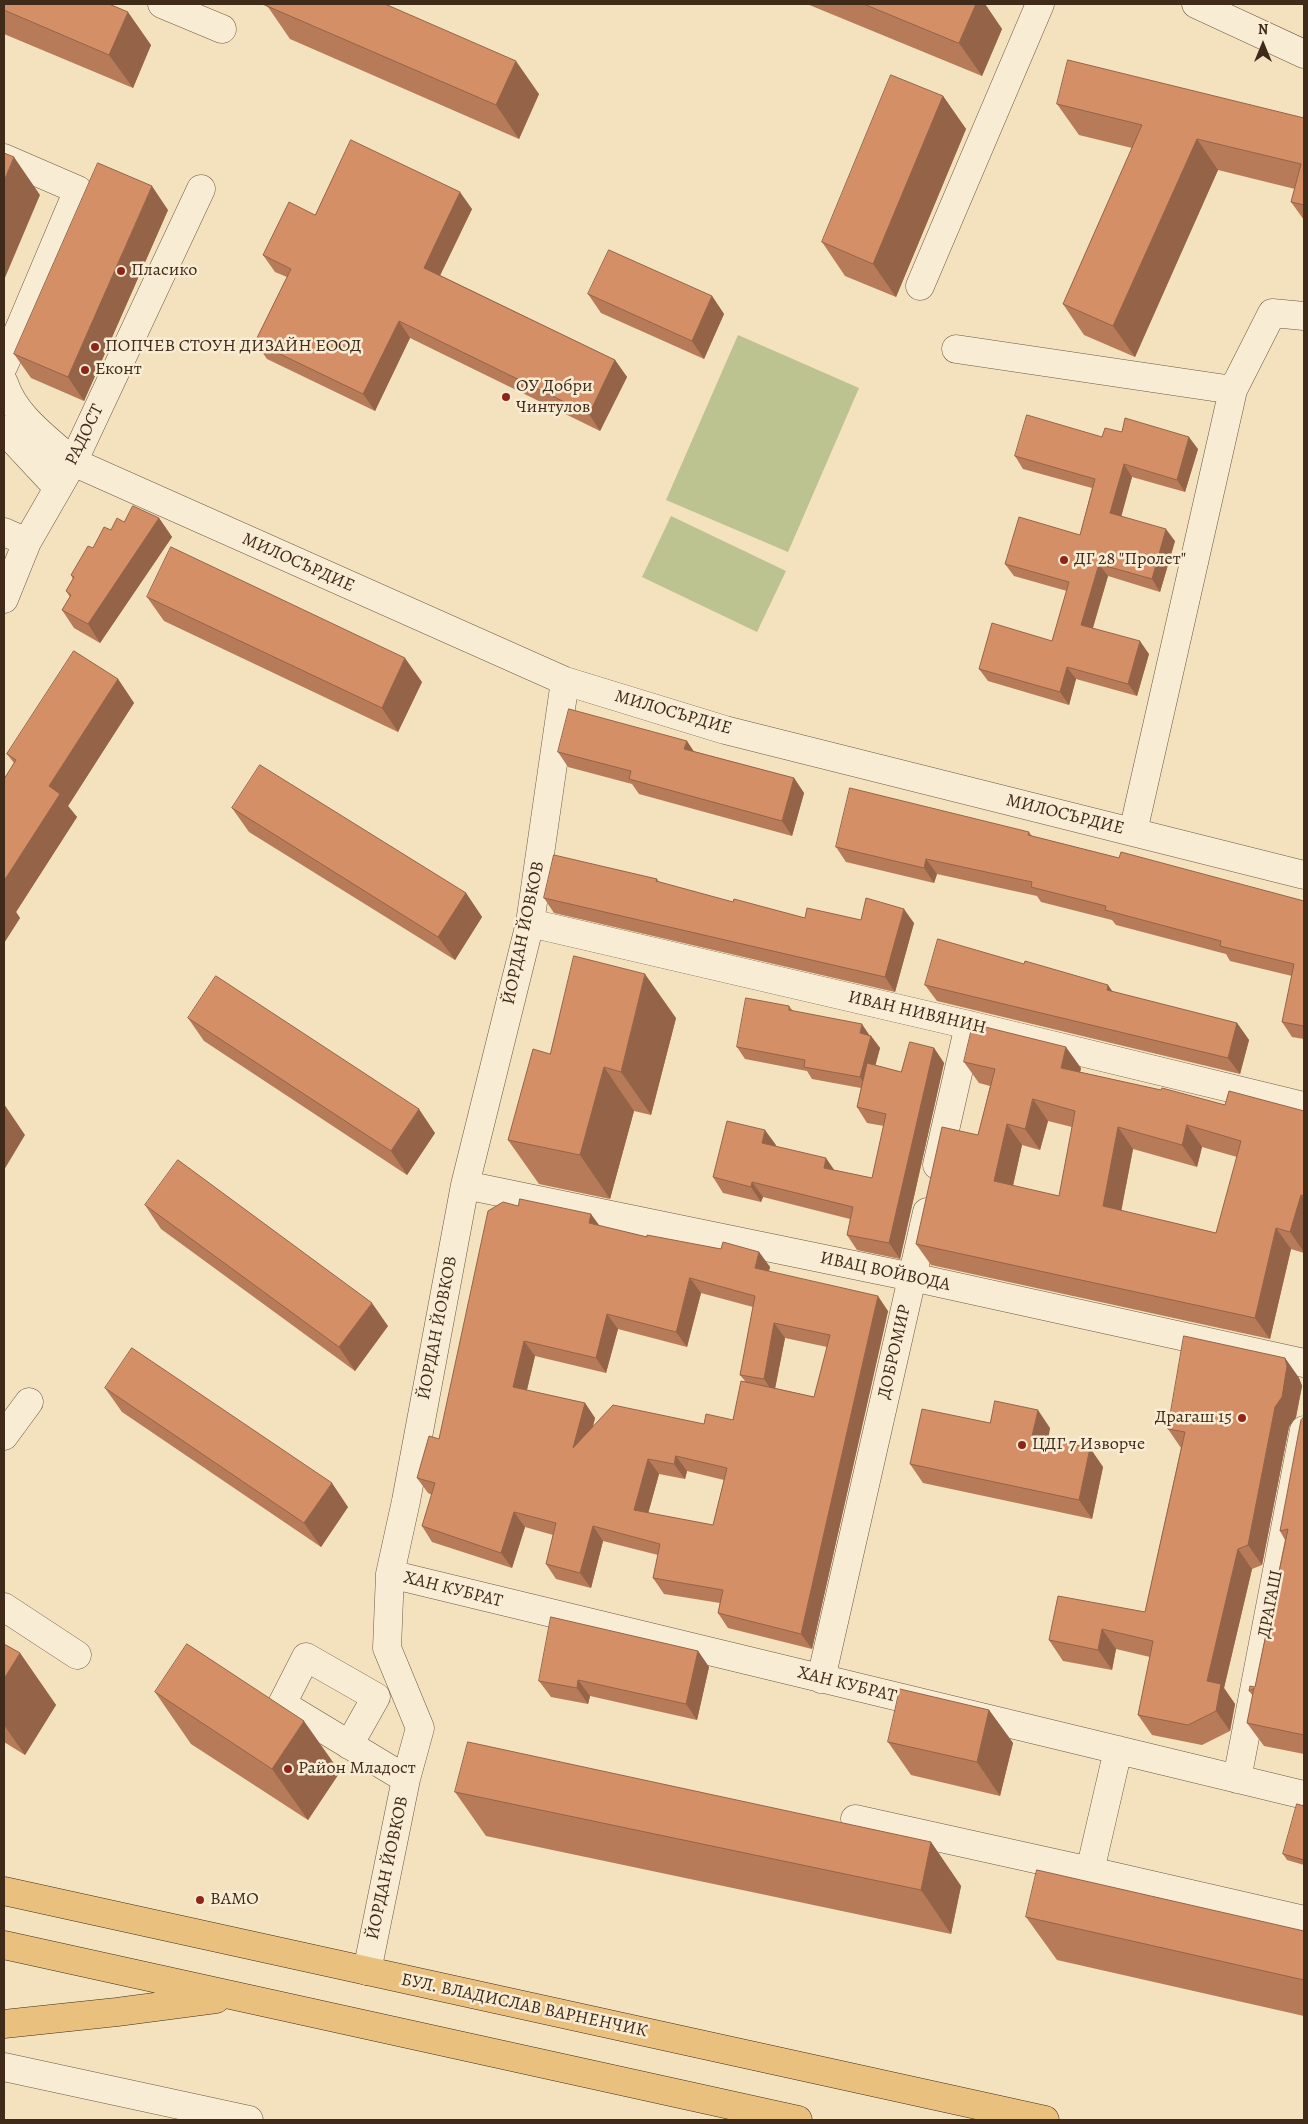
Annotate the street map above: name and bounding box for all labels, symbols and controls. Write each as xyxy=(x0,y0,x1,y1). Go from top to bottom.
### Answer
north arrow xyxy=(1238,20,1288,70)
text: N xyxy=(1258,20,1268,39)
place label: Пласико xyxy=(131,260,197,282)
marker: Пласико xyxy=(115,265,127,277)
place label: ПОПЧЕВ СТОУН ДИЗАЙН ЕООД xyxy=(105,336,362,358)
marker: ПОПЧЕВ СТОУН ДИЗАЙН ЕООД xyxy=(89,341,101,353)
place label: Еконт xyxy=(95,359,142,381)
marker: Еконт xyxy=(79,364,91,376)
place label: ОУ Добри Чинтулов xyxy=(516,376,592,418)
marker: ОУ Добри Чинтулов xyxy=(500,391,512,403)
street label: РАДОСТ xyxy=(61,401,109,469)
street label: МИЛОСЪРДИЕ xyxy=(238,529,358,597)
place label: ДГ 28 "Пролет" xyxy=(1074,549,1186,571)
marker: ДГ 28 "Пролет" xyxy=(1058,554,1070,566)
street label: МИЛОСЪРДИЕ xyxy=(612,686,734,740)
street label: МИЛОСЪРДИЕ xyxy=(1004,790,1126,840)
street label: ЙОРДАН ЙОВКОВ xyxy=(498,859,550,1007)
street label: ИВАН НИВЯНИН xyxy=(846,987,988,1039)
street label: ИВАЦ ВОЙВОДА xyxy=(818,1248,952,1296)
street label: ЙОРДАН ЙОВКОВ xyxy=(413,1254,463,1402)
street label: ДОБРОМИР xyxy=(874,1303,916,1401)
place label: Драгаш 15 xyxy=(1155,1407,1232,1429)
marker: Драгаш 15 xyxy=(1236,1412,1248,1424)
place label: ЦДГ 7 Изворче xyxy=(1032,1434,1145,1456)
marker: ЦДГ 7 Изворче xyxy=(1016,1439,1028,1451)
street label: ХАН КУБРАТ xyxy=(401,1567,505,1613)
street label: ДРАГАШ xyxy=(1254,1568,1288,1640)
street label: ХАН КУБРАТ xyxy=(795,1662,899,1708)
place label: Район Младост xyxy=(298,1758,416,1780)
marker: Район Младост xyxy=(282,1763,294,1775)
street label: ЙОРДАН ЙОВКОВ xyxy=(362,1794,414,1942)
place label: ВАМО xyxy=(210,1889,259,1911)
marker: ВАМО xyxy=(194,1894,206,1906)
street label: БУЛ. ВЛАДИСЛАВ ВАРНЕНЧИК xyxy=(399,1969,649,2043)

